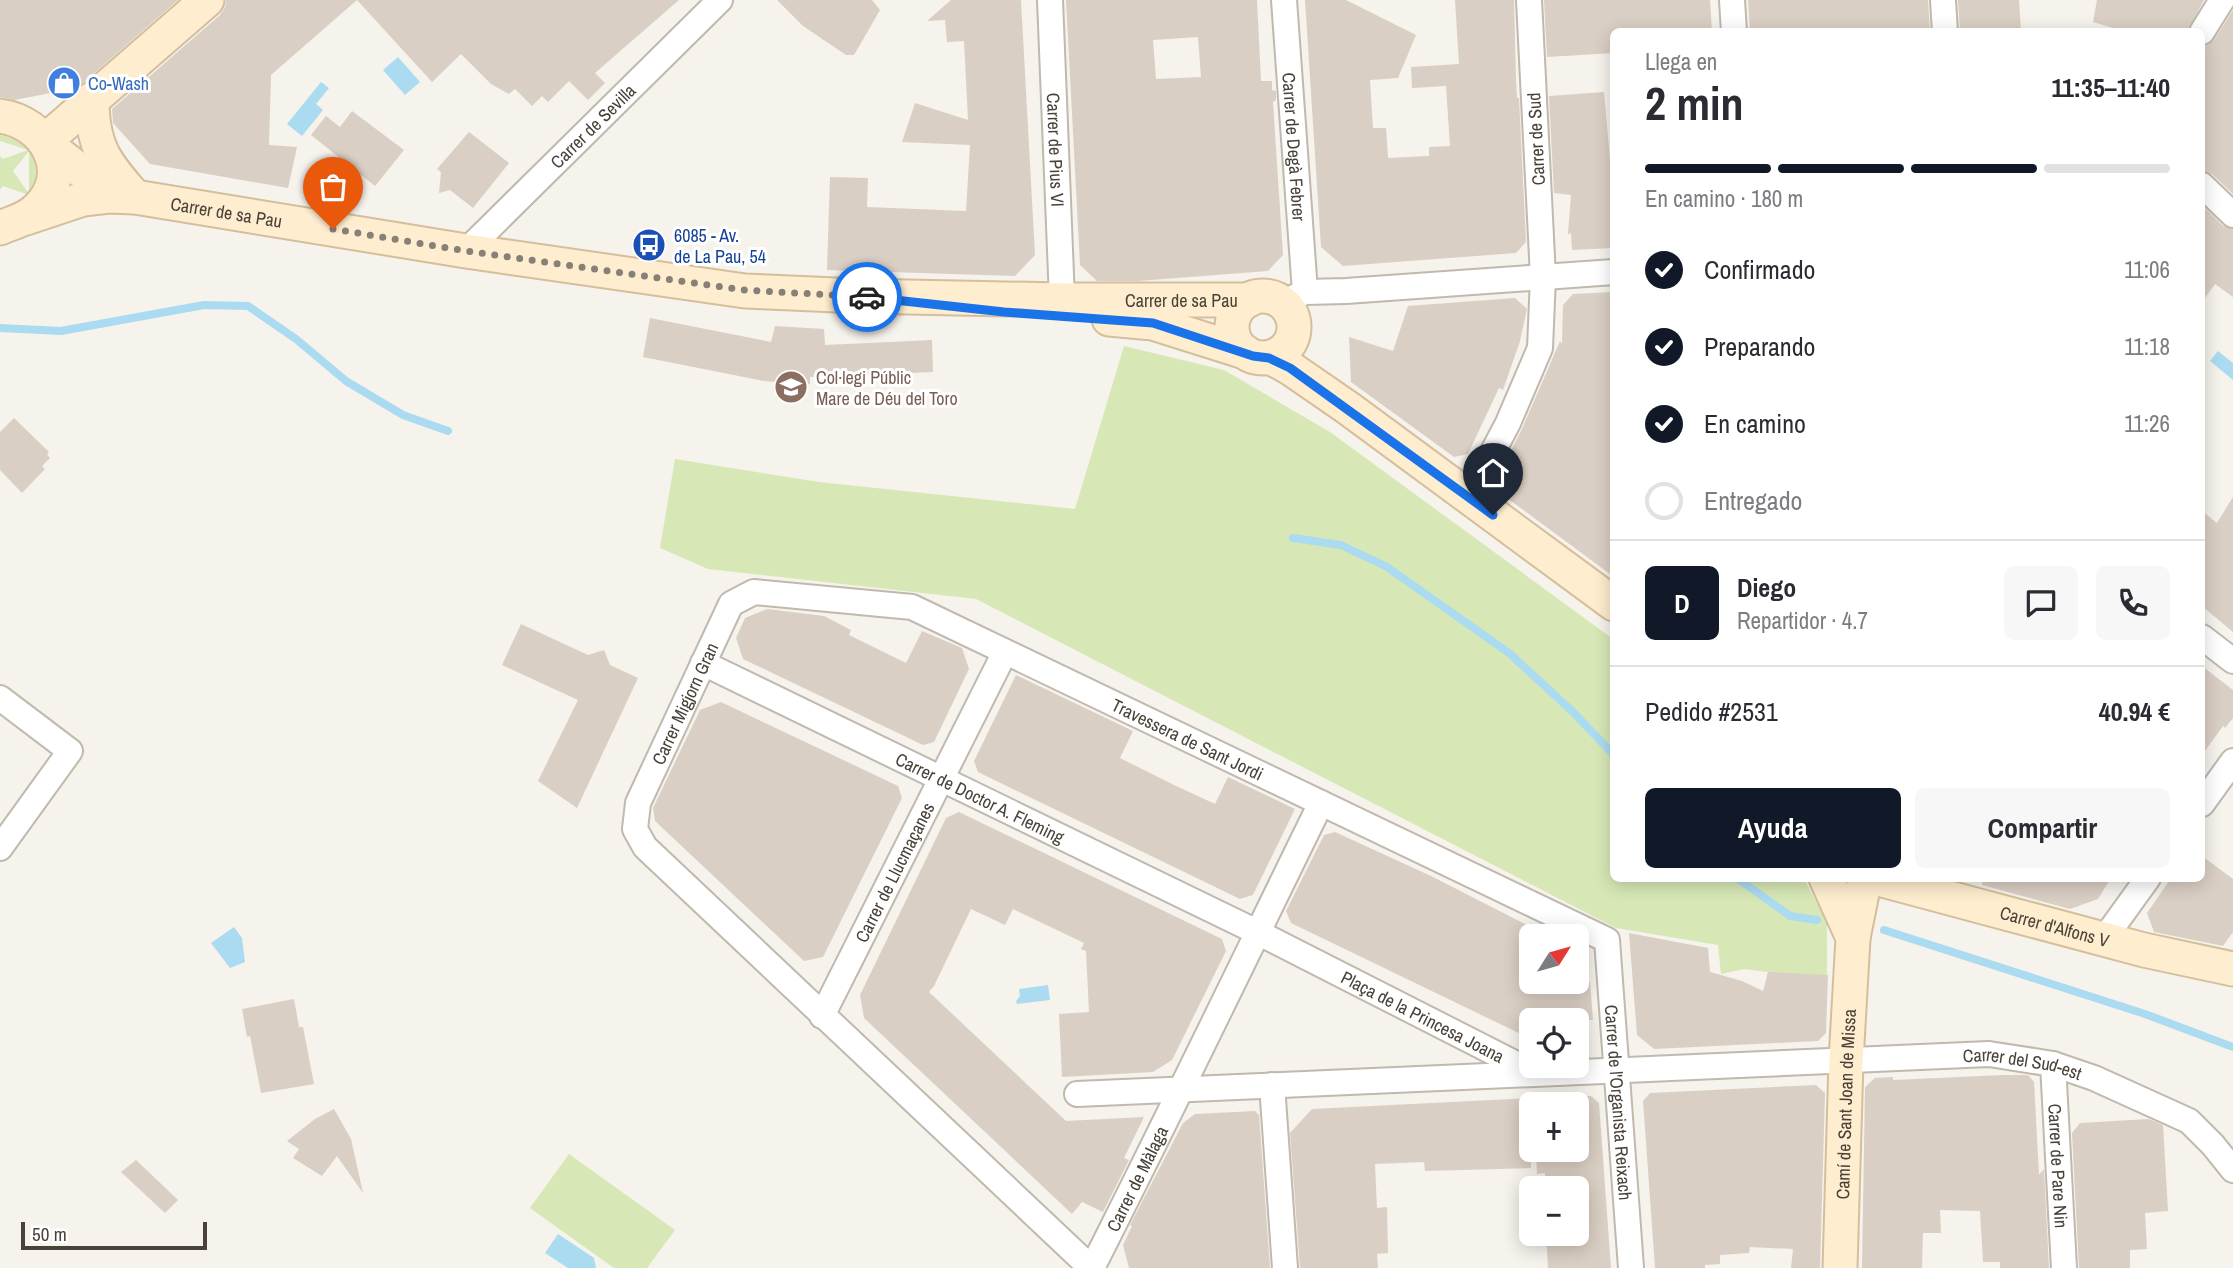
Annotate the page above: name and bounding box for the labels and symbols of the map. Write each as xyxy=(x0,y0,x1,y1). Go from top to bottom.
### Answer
shop icon: Co-Wash xyxy=(45,64,83,102)
place label: Co-Wash xyxy=(88,71,149,96)
street label: Carrer de Degà Febrer xyxy=(1277,72,1312,222)
street label: Carrer de Sevilla xyxy=(544,78,641,174)
street label: Carrer de Pius VI xyxy=(1041,92,1071,207)
street label: Carrer de Sud xyxy=(1521,92,1551,186)
pin xyxy=(303,157,363,229)
street label: Carrer de sa Pau xyxy=(169,191,284,233)
place label: 6085 - Av. de La Pau, 54 xyxy=(674,223,766,269)
bus stop icon: 6085 - Av. de La Pau, 54 xyxy=(630,226,668,264)
courier xyxy=(832,262,902,332)
street label: Carrer de sa Pau xyxy=(1125,288,1238,313)
place label: Col·legi Públic Mare de Déu del Toro xyxy=(816,365,958,411)
school or university icon: Col·legi Públic Mare de Déu del Toro xyxy=(772,368,810,406)
pin xyxy=(1463,443,1523,515)
street label: Carrer Migjorn Gran xyxy=(645,638,724,769)
street label: Travessera de Sant Jordi xyxy=(1108,692,1268,786)
street label: Carrer de Doctor A. Fleming xyxy=(891,746,1069,849)
street label: Carrer de Llucmaçanes xyxy=(849,798,940,946)
street label: Carrer d'Alfons V xyxy=(1997,900,2112,953)
north arrow xyxy=(1519,924,1589,994)
street label: Plaça de la Princesa Joana xyxy=(1337,964,1509,1068)
street label: Carrer de l'Organista Reixach xyxy=(1599,1004,1639,1201)
street label: Camí de Sant Joan de Missa xyxy=(1829,1008,1861,1200)
street label: Carrer del Sud-est xyxy=(1962,1041,2085,1085)
street label: Carrer de Pare Nin xyxy=(2043,1103,2074,1229)
street label: Carrer de Màlaga xyxy=(1100,1122,1174,1236)
scale bar xyxy=(21,1219,206,1251)

